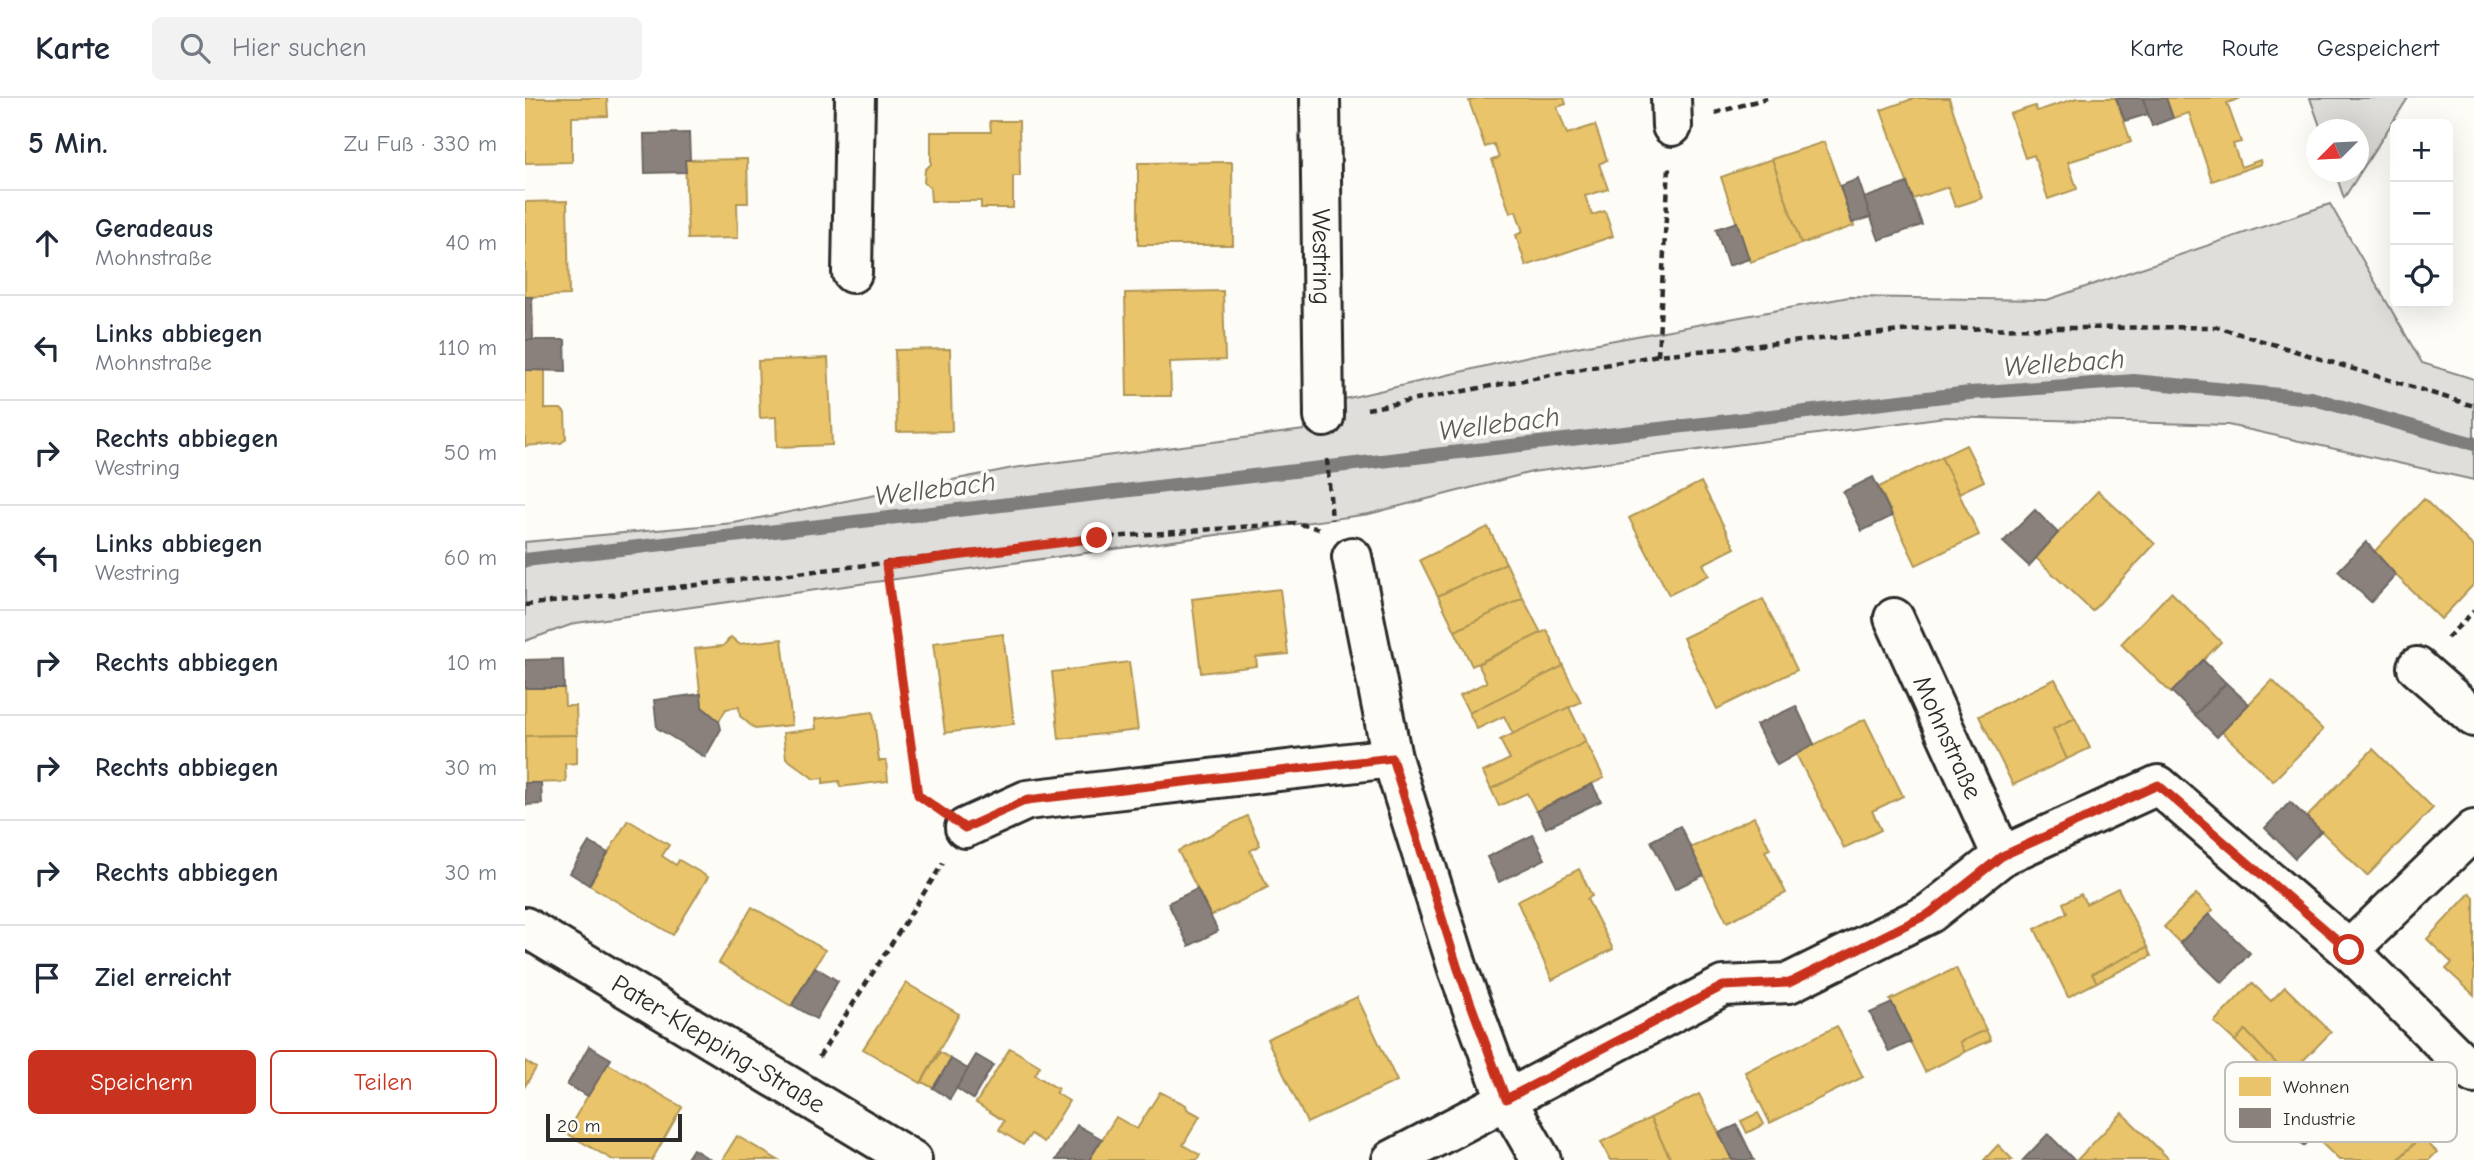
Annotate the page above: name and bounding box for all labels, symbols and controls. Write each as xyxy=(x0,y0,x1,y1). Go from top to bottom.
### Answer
search box xyxy=(152,17,642,80)
text: Karte xyxy=(35,29,110,67)
icon: search xyxy=(176,29,214,67)
text: Hier suchen xyxy=(232,33,367,63)
text: Karte xyxy=(2130,34,2184,62)
text: Route xyxy=(2222,34,2279,62)
text: Gespeichert xyxy=(2317,34,2439,62)
north arrow xyxy=(2306,119,2369,182)
map controls xyxy=(2390,119,2453,308)
button: + xyxy=(2390,119,2453,182)
text: 5 Min. xyxy=(28,126,108,161)
text: Zu Fuß · 330 m xyxy=(344,130,497,157)
button: − xyxy=(2390,182,2453,245)
street label: Westring xyxy=(1305,209,1337,305)
text: Geradeaus xyxy=(95,214,213,244)
icon: ahead xyxy=(28,224,66,262)
text: 40 m xyxy=(445,229,497,256)
text: Mohnstraße xyxy=(95,244,212,271)
button: locate xyxy=(2390,245,2453,308)
text: Links abbiegen xyxy=(95,319,262,349)
icon: left xyxy=(28,329,66,367)
text: 110 m xyxy=(438,334,497,361)
water label: Wellebach xyxy=(2002,343,2126,383)
text: Mohnstraße xyxy=(95,349,212,376)
water label: Wellebach xyxy=(1437,401,1561,447)
text: Rechts abbiegen xyxy=(95,424,278,454)
icon: right xyxy=(28,434,66,472)
text: 50 m xyxy=(444,439,497,466)
text: Westring xyxy=(95,454,180,481)
water label: Wellebach xyxy=(873,466,997,512)
route end xyxy=(1081,522,1112,553)
text: Links abbiegen xyxy=(95,529,262,559)
icon: left xyxy=(28,539,66,577)
text: 60 m xyxy=(444,544,497,571)
text: Westring xyxy=(95,559,180,586)
icon: right xyxy=(28,644,66,682)
text: Rechts abbiegen xyxy=(95,648,278,678)
text: 10 m xyxy=(447,649,497,676)
street label: Mohnstraße xyxy=(1906,671,1988,804)
icon: right xyxy=(28,749,66,787)
text: Rechts abbiegen xyxy=(95,753,278,783)
text: 30 m xyxy=(445,754,497,781)
icon: right xyxy=(28,854,66,892)
text: Rechts abbiegen xyxy=(95,858,278,888)
text: 30 m xyxy=(445,859,497,886)
route start xyxy=(2333,934,2364,965)
icon: arrive xyxy=(28,959,66,997)
text: Ziel erreicht xyxy=(95,963,231,993)
street label: Pater-Klepping-Straße xyxy=(606,969,830,1120)
button: Speichern xyxy=(28,1050,256,1114)
button: Teilen xyxy=(270,1050,497,1114)
legend xyxy=(2225,1062,2457,1142)
text: Wohnen xyxy=(2283,1076,2349,1098)
text: Industrie xyxy=(2283,1108,2355,1130)
scale bar xyxy=(546,1111,683,1143)
text: 20 m xyxy=(557,1115,601,1137)

